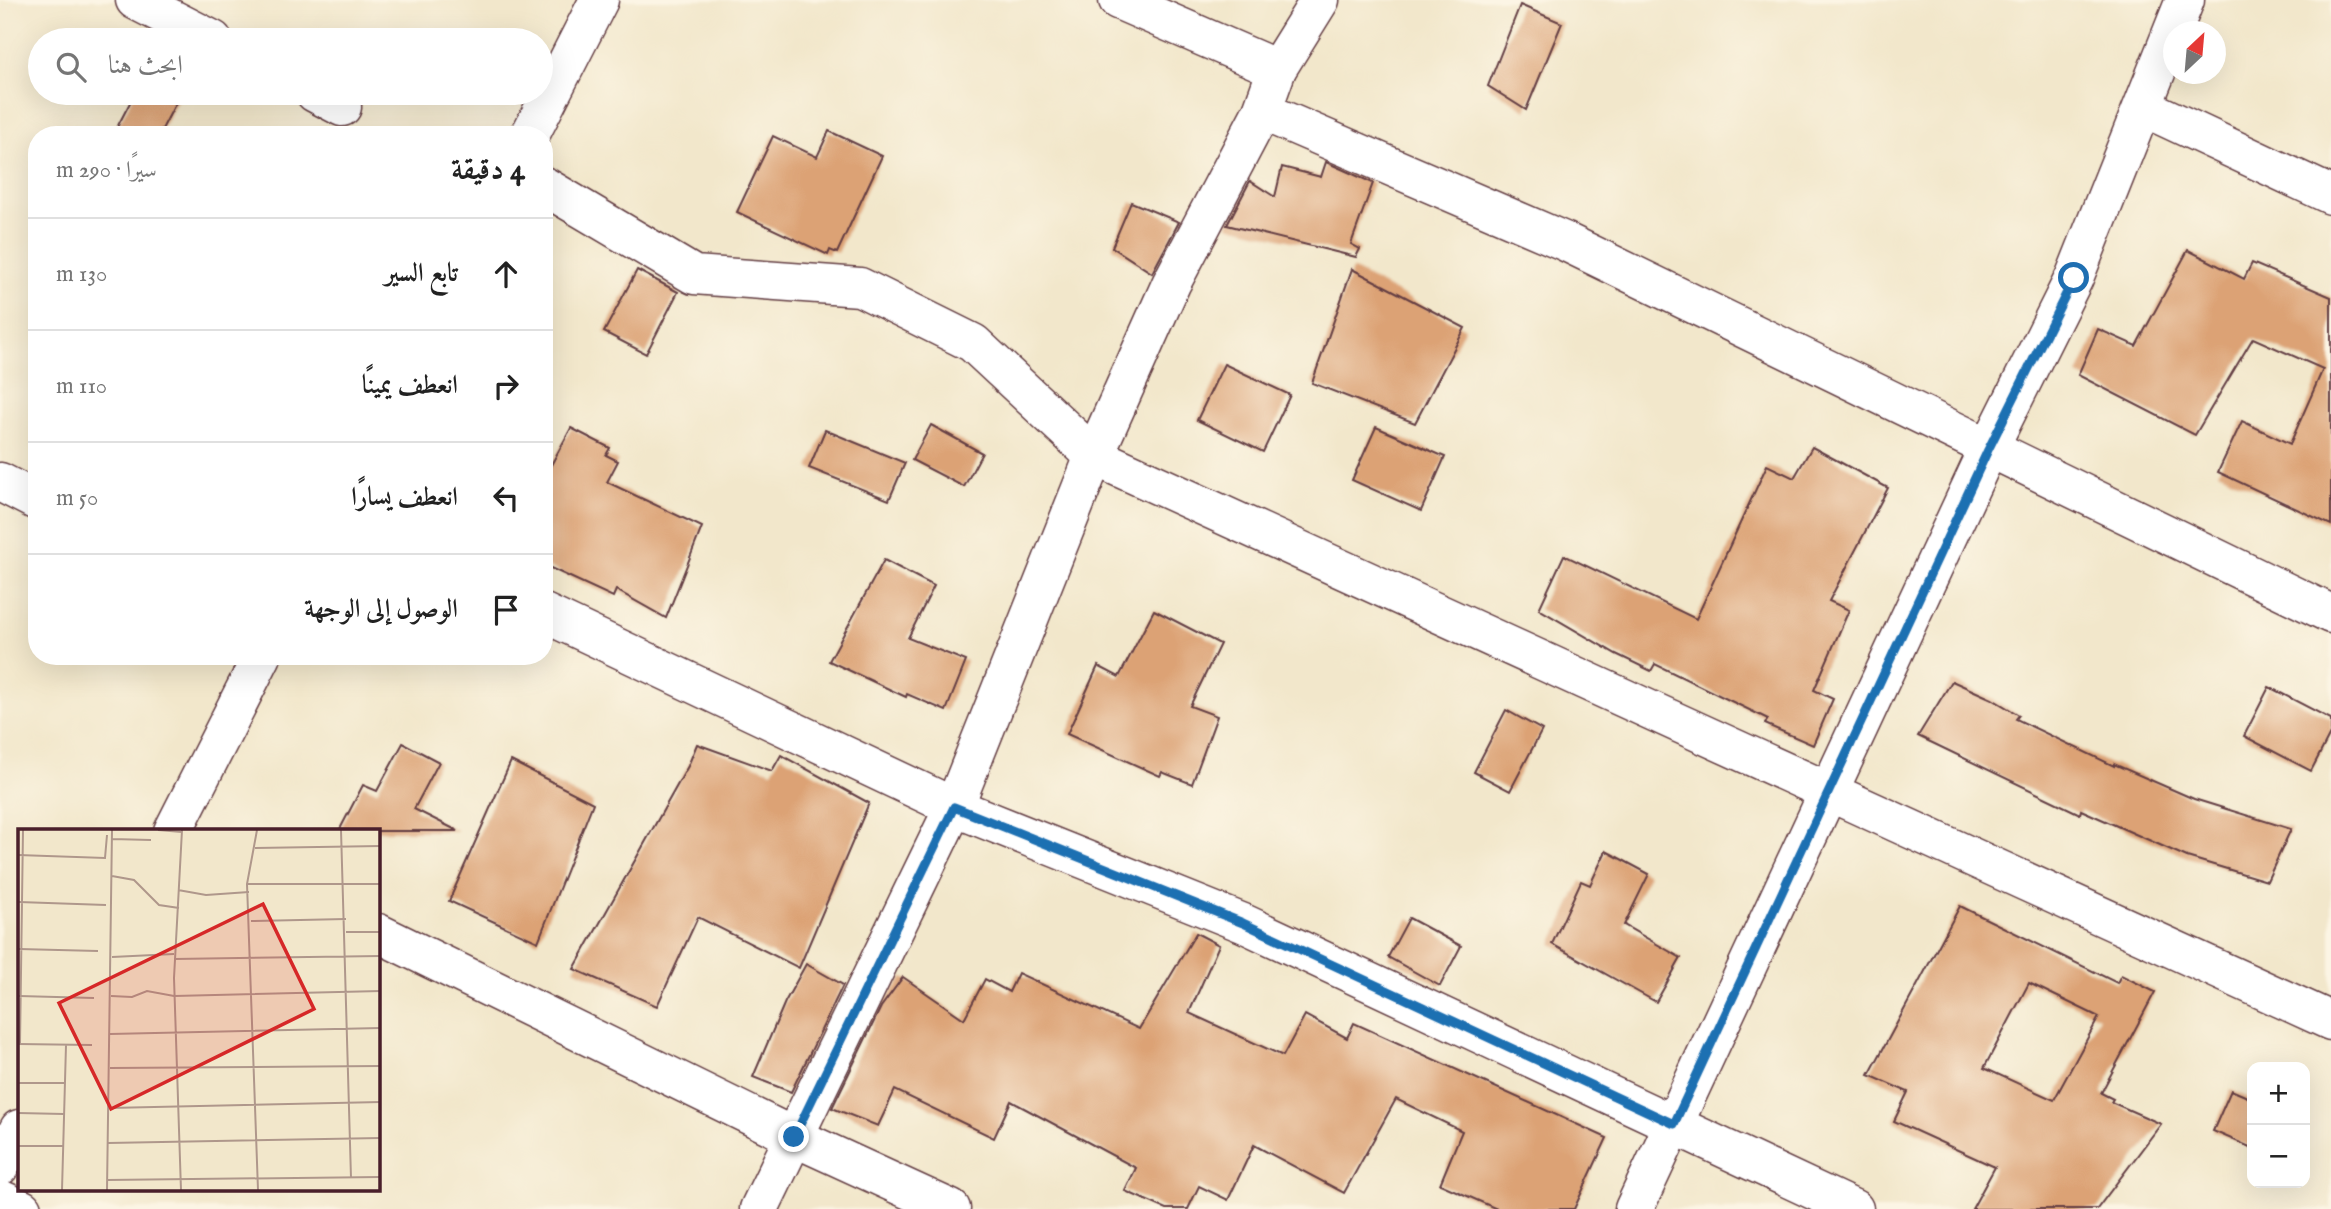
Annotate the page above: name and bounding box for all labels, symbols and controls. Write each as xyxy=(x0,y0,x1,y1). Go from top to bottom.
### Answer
north arrow xyxy=(2163,21,2226,84)
search box xyxy=(28,28,553,105)
icon: search xyxy=(52,48,90,86)
text: ابحث هنا xyxy=(108,49,183,82)
text: 4 دقيقة xyxy=(451,152,525,190)
text: سيرًا · 290 m xyxy=(56,156,157,185)
icon: ahead xyxy=(487,255,525,293)
text: تابع السير xyxy=(384,257,458,290)
text: 130 m xyxy=(56,260,107,289)
route start xyxy=(2058,262,2089,293)
icon: right xyxy=(487,367,525,405)
text: انعطف يمينًا xyxy=(362,369,458,402)
text: 110 m xyxy=(56,372,107,401)
icon: left xyxy=(487,479,525,517)
text: انعطف يسارًا xyxy=(351,481,458,514)
text: 50 m xyxy=(56,484,98,513)
icon: arrive xyxy=(487,591,525,629)
text: الوصول إلى الوجهة xyxy=(304,593,458,626)
inset map xyxy=(18,829,380,1192)
map controls xyxy=(2247,1062,2310,1188)
button: + xyxy=(2247,1062,2310,1125)
route end xyxy=(778,1121,809,1152)
button: − xyxy=(2247,1125,2310,1188)

